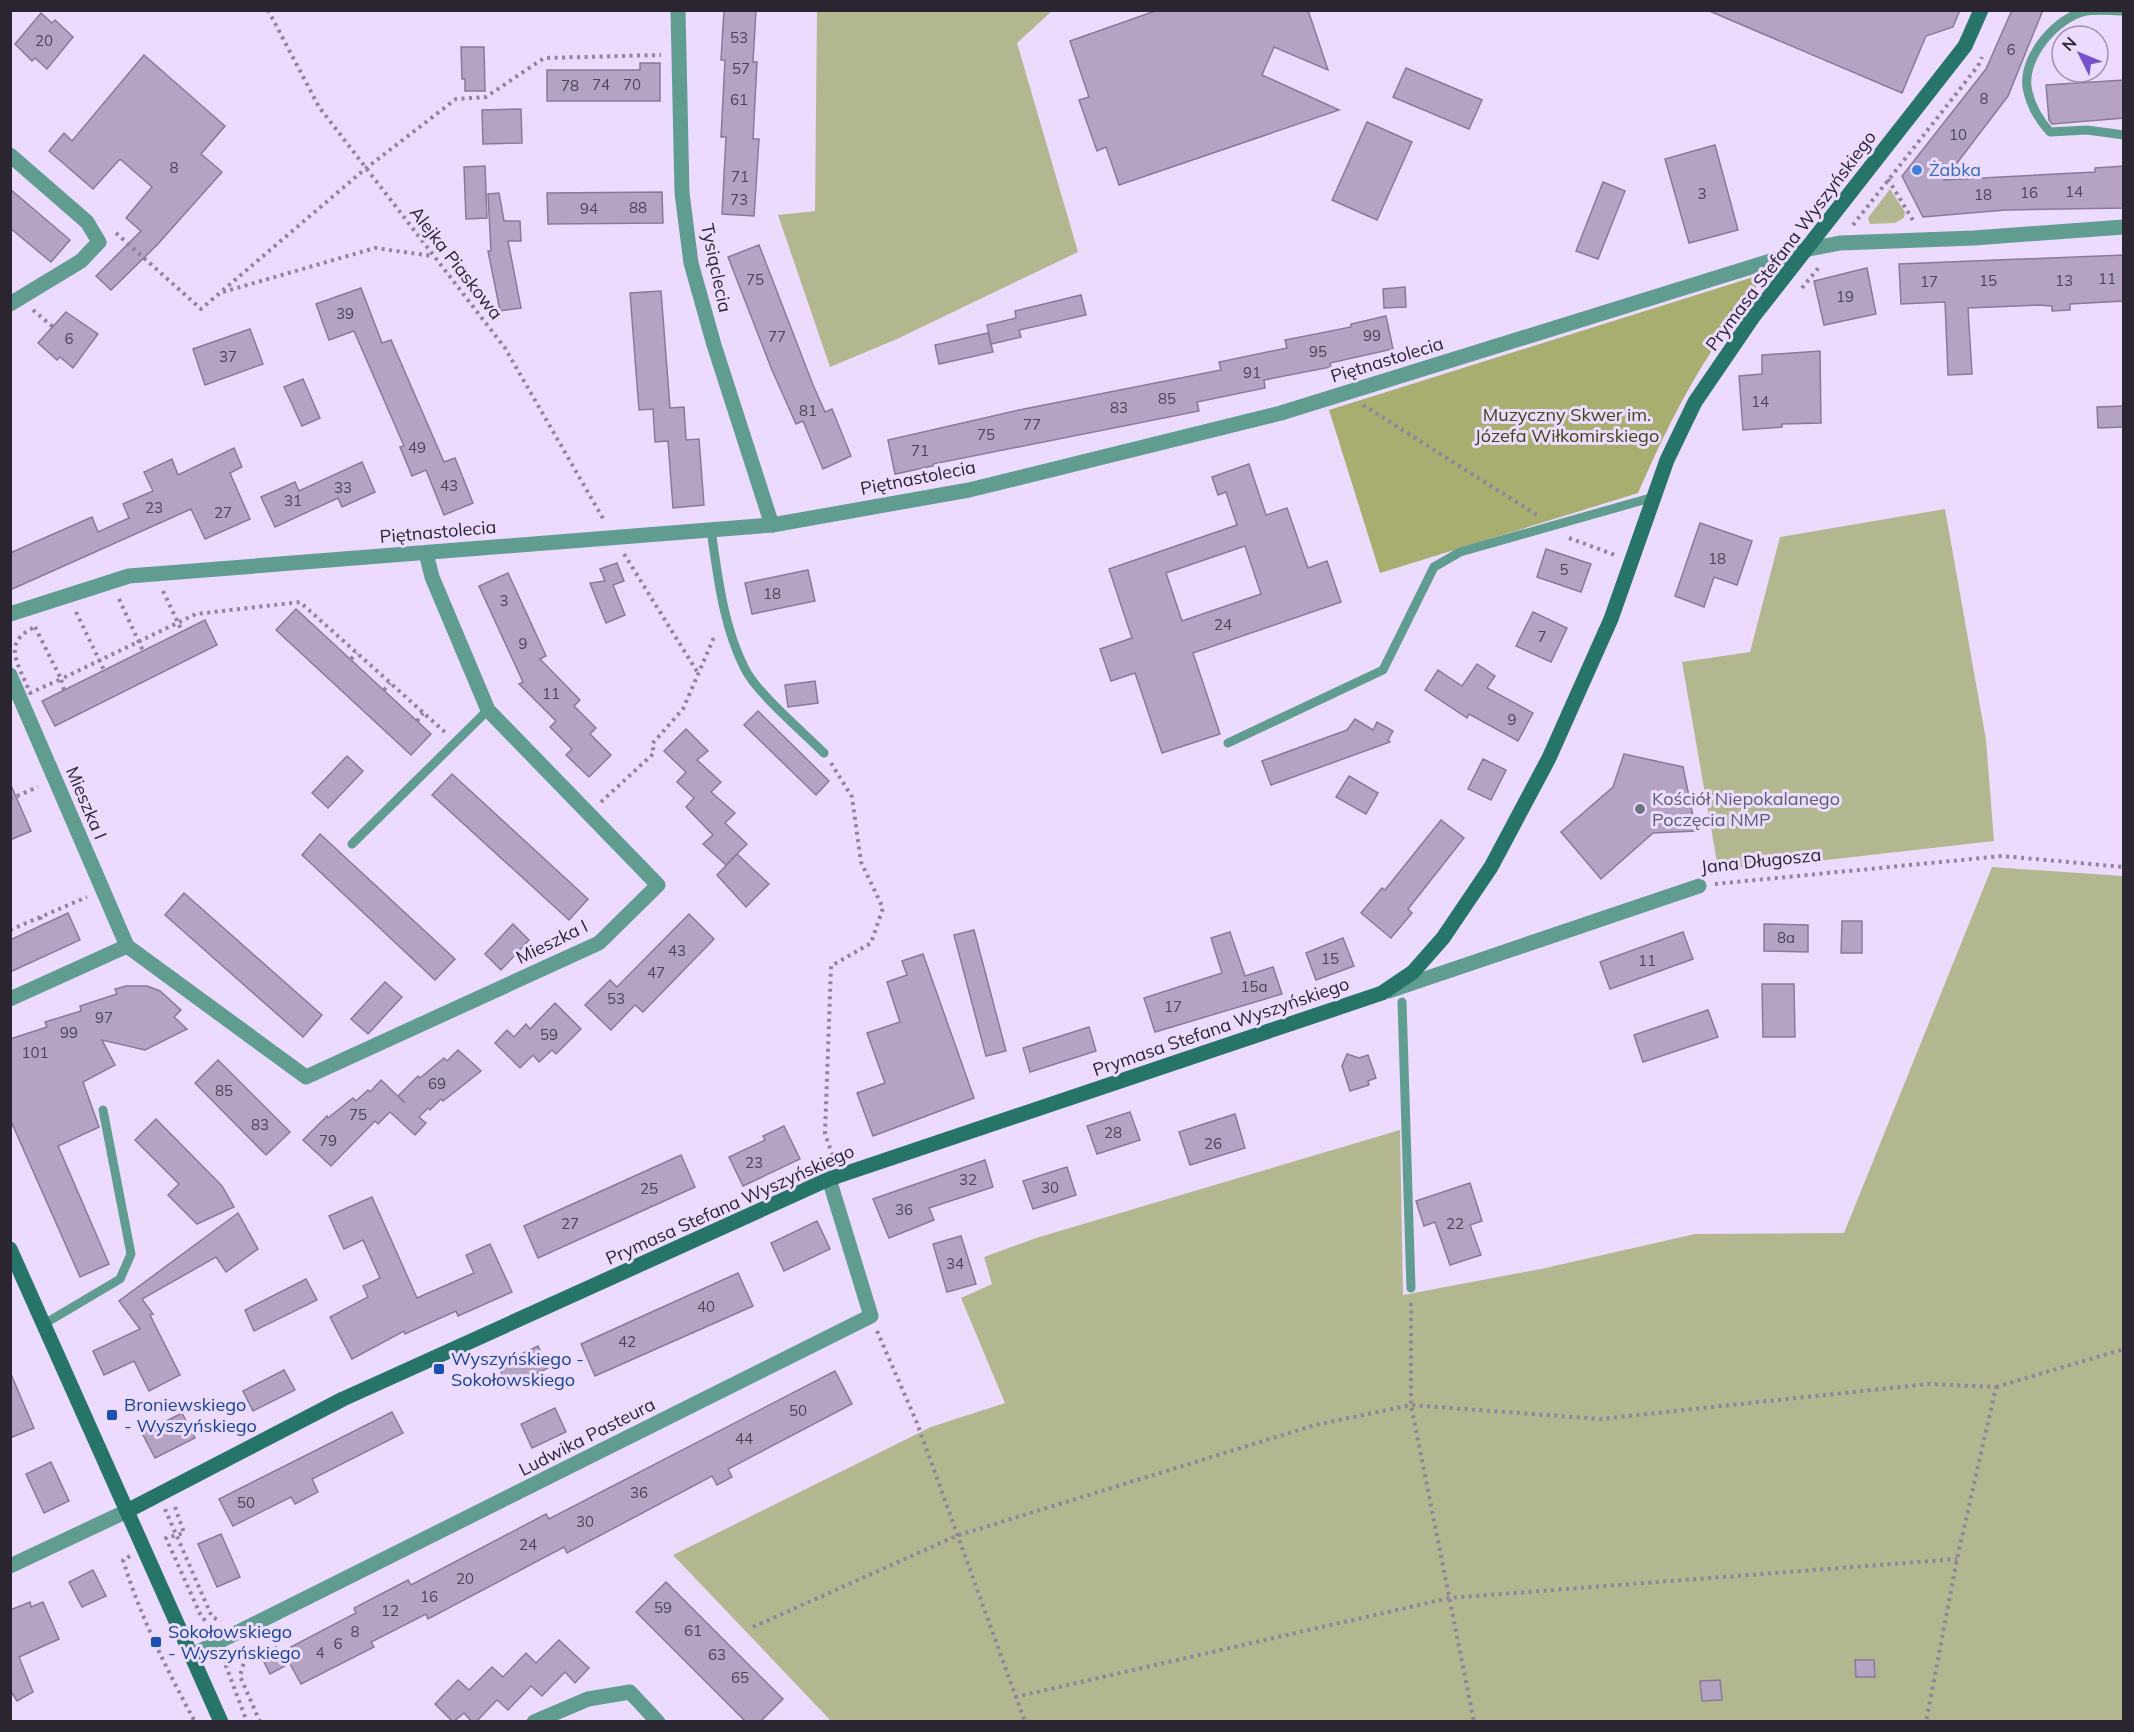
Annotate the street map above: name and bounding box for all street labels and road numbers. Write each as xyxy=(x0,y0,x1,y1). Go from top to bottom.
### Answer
street label: Prymasa Stefana Wyszyńskiego xyxy=(1700,126,1881,355)
street label: Alejka Piaskowa xyxy=(405,201,508,324)
street label: Tysiąclecia xyxy=(696,221,737,314)
street label: Piętnastolecia xyxy=(1328,331,1446,388)
street label: Piętnastolecia xyxy=(858,455,977,500)
street label: Piętnastolecia xyxy=(379,515,497,548)
street label: Mieszka I xyxy=(61,763,112,843)
street label: Jana Długosza xyxy=(1700,843,1822,878)
street label: Mieszka I xyxy=(512,914,591,969)
street label: Prymasa Stefana Wyszyńskiego xyxy=(1090,972,1352,1081)
street label: Prymasa Stefana Wyszyńskiego xyxy=(602,1139,858,1270)
street label: Ludwika Pasteura xyxy=(515,1392,659,1481)

